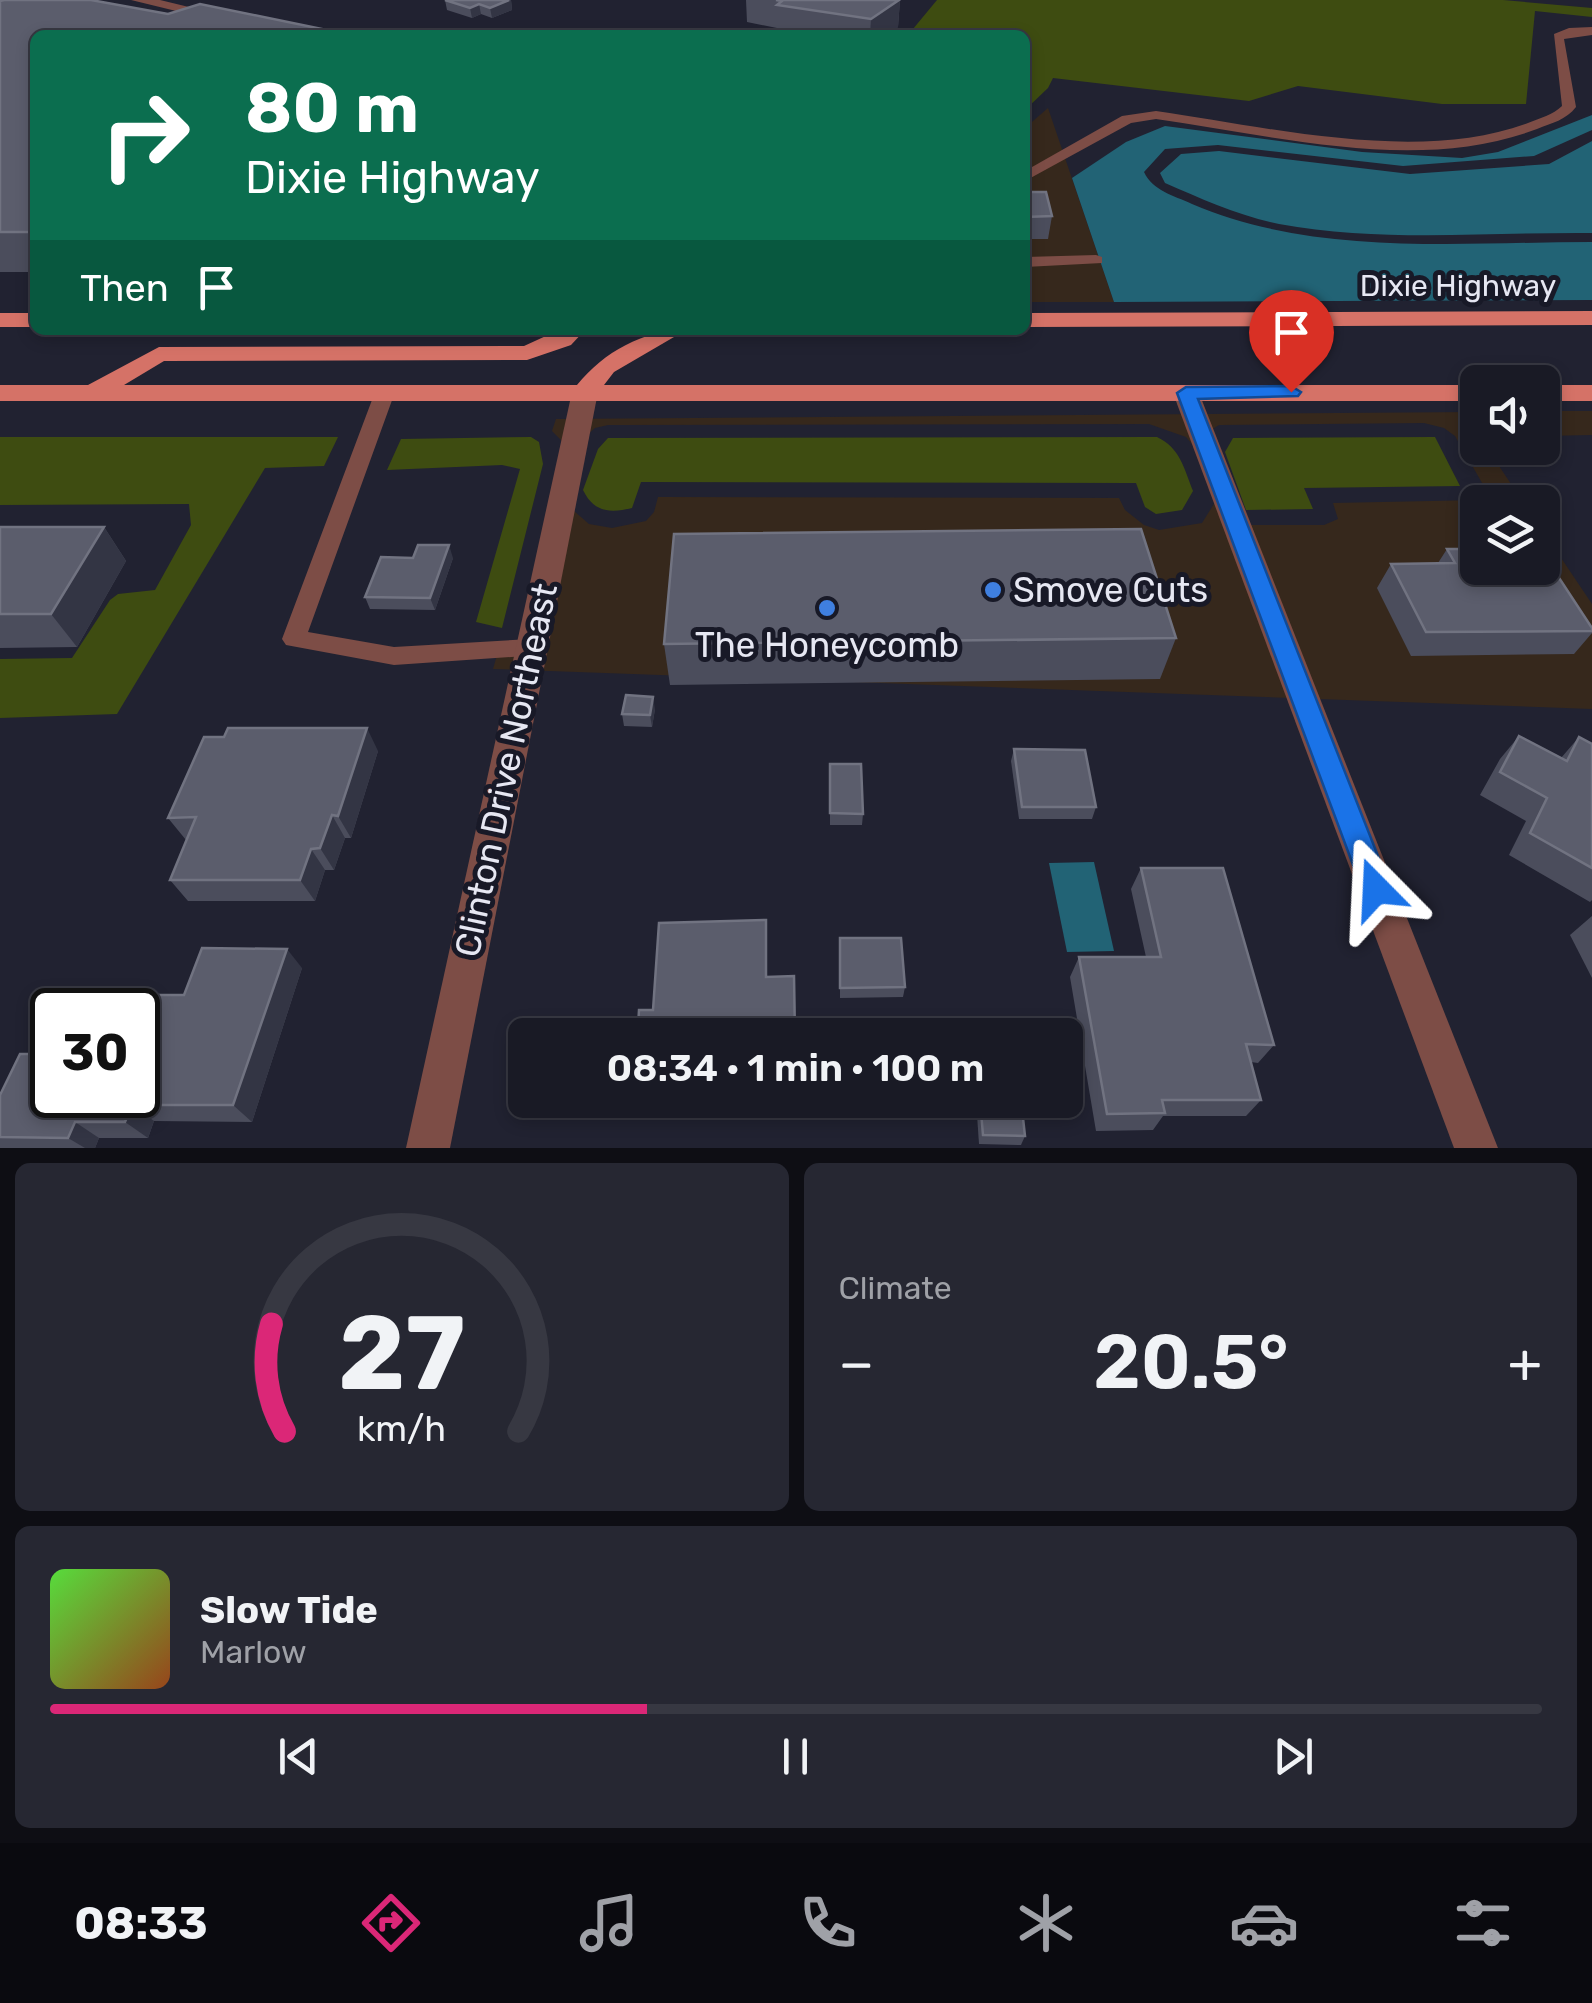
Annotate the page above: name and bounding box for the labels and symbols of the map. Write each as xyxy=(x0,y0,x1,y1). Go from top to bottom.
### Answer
street label: Dixie Highway xyxy=(1360,268,1556,304)
pin xyxy=(1249,290,1334,393)
place label: Smove Cuts xyxy=(1013,569,1208,611)
street label: Clinton Drive Northeast xyxy=(446,579,566,961)
marker: Smove Cuts xyxy=(982,579,1004,601)
marker: The Honeycomb xyxy=(816,597,838,619)
place label: The Honeycomb xyxy=(695,624,959,666)
position arrow xyxy=(1324,837,1428,941)
speed limit sign: 30 xyxy=(30,988,160,1118)

